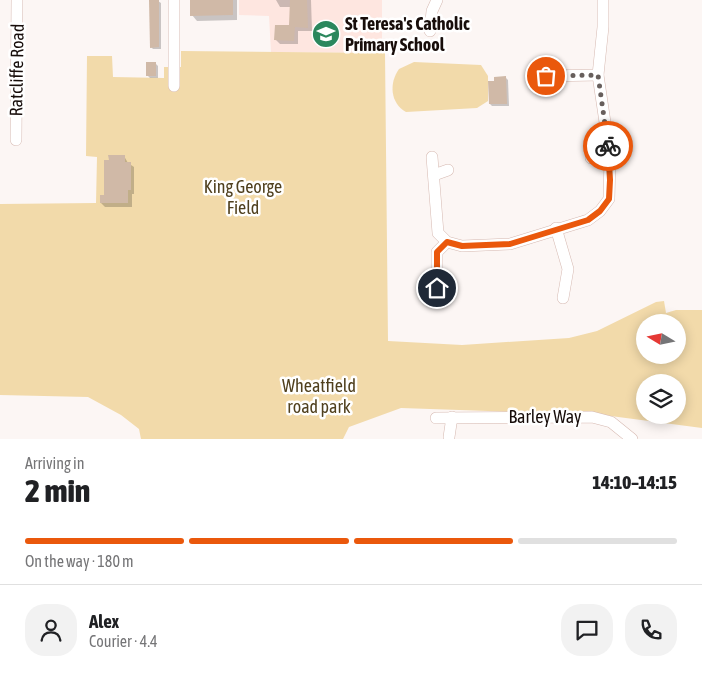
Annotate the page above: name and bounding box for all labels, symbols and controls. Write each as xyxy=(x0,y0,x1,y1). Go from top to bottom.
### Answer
place label: St Teresa's Catholic Primary School xyxy=(345,13,470,55)
school or university icon: St Teresa's Catholic Primary School xyxy=(311,19,341,49)
street label: Ratcliffe Road xyxy=(5,23,28,117)
pin xyxy=(525,55,567,97)
icon: bag xyxy=(532,62,560,90)
courier xyxy=(583,121,633,171)
icon: bike xyxy=(594,132,622,160)
park label: King George Field xyxy=(204,176,282,218)
pin xyxy=(416,267,458,309)
icon: home xyxy=(423,274,451,302)
north arrow xyxy=(636,314,686,364)
map controls xyxy=(636,314,686,424)
button: layers xyxy=(636,374,686,424)
park label: Wheatfield road park xyxy=(282,375,356,417)
street label: Barley Way xyxy=(509,406,581,427)
text: Arriving in xyxy=(25,454,85,472)
text: 14:10–14:15 xyxy=(592,471,677,493)
text: 2 min xyxy=(25,472,90,509)
text: On the way · 180 m xyxy=(25,552,134,570)
button: person xyxy=(25,604,77,656)
button: chat xyxy=(561,604,613,656)
button: phone xyxy=(625,604,677,656)
text: Alex xyxy=(89,610,119,632)
text: Courier · 4.4 xyxy=(89,632,158,650)

